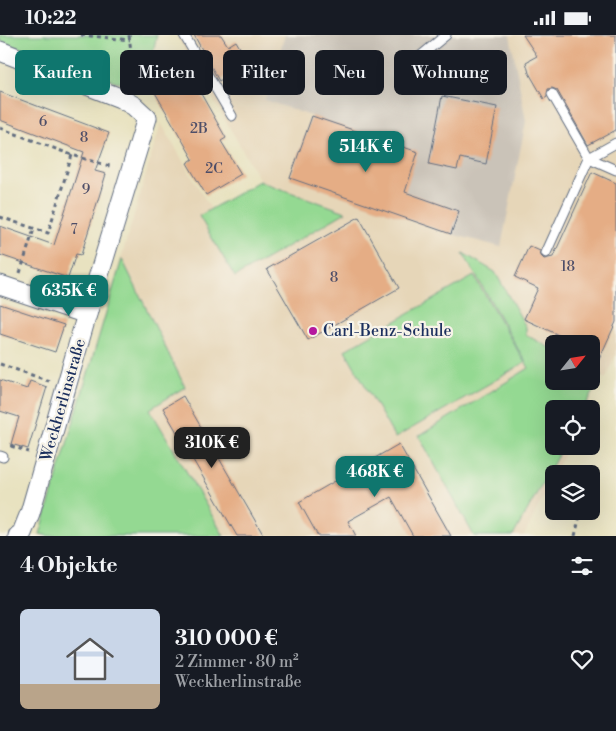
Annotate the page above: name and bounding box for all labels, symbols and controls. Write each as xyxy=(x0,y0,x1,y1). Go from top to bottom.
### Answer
text: 10:22 xyxy=(25,6,76,30)
chip: Kaufen xyxy=(15,50,110,95)
chip: Mieten xyxy=(120,50,213,95)
chip: Filter xyxy=(223,50,305,95)
chip: Neu xyxy=(315,50,384,95)
chip: Wohnung xyxy=(394,50,507,95)
house number: 6 xyxy=(39,113,48,131)
house number: 2B xyxy=(190,120,208,138)
house number: 8 xyxy=(80,129,88,147)
pin: 514K € xyxy=(325,131,407,173)
text: 514K € xyxy=(339,137,393,157)
house number: 2C xyxy=(205,160,223,178)
house number: 9 xyxy=(82,181,90,199)
house number: 7 xyxy=(70,221,78,239)
house number: 18 xyxy=(561,258,575,276)
house number: 8 xyxy=(330,269,338,287)
pin: 635K € xyxy=(28,275,110,317)
text: 635K € xyxy=(41,281,97,301)
place label: Carl-Benz-Schule xyxy=(323,321,452,341)
marker: Carl-Benz-Schule xyxy=(307,325,319,337)
north arrow xyxy=(545,335,600,390)
map controls xyxy=(545,335,600,520)
street label: Weckherlinstraße xyxy=(36,336,90,465)
button: locate xyxy=(545,400,600,455)
pin: 310K € xyxy=(171,427,253,469)
text: 310K € xyxy=(185,433,239,453)
pin: 468K € xyxy=(334,455,416,498)
text: 468K € xyxy=(347,462,403,482)
button: layers xyxy=(545,465,600,520)
icon: filters xyxy=(568,552,596,580)
text: 4 Objekte xyxy=(20,553,118,579)
text: 310 000 € xyxy=(175,626,278,652)
icon: home xyxy=(60,629,120,689)
icon: heart xyxy=(568,645,596,673)
text: 2 Zimmer · 80 m² xyxy=(175,652,299,672)
text: Weckherlinstraße xyxy=(175,672,302,692)

